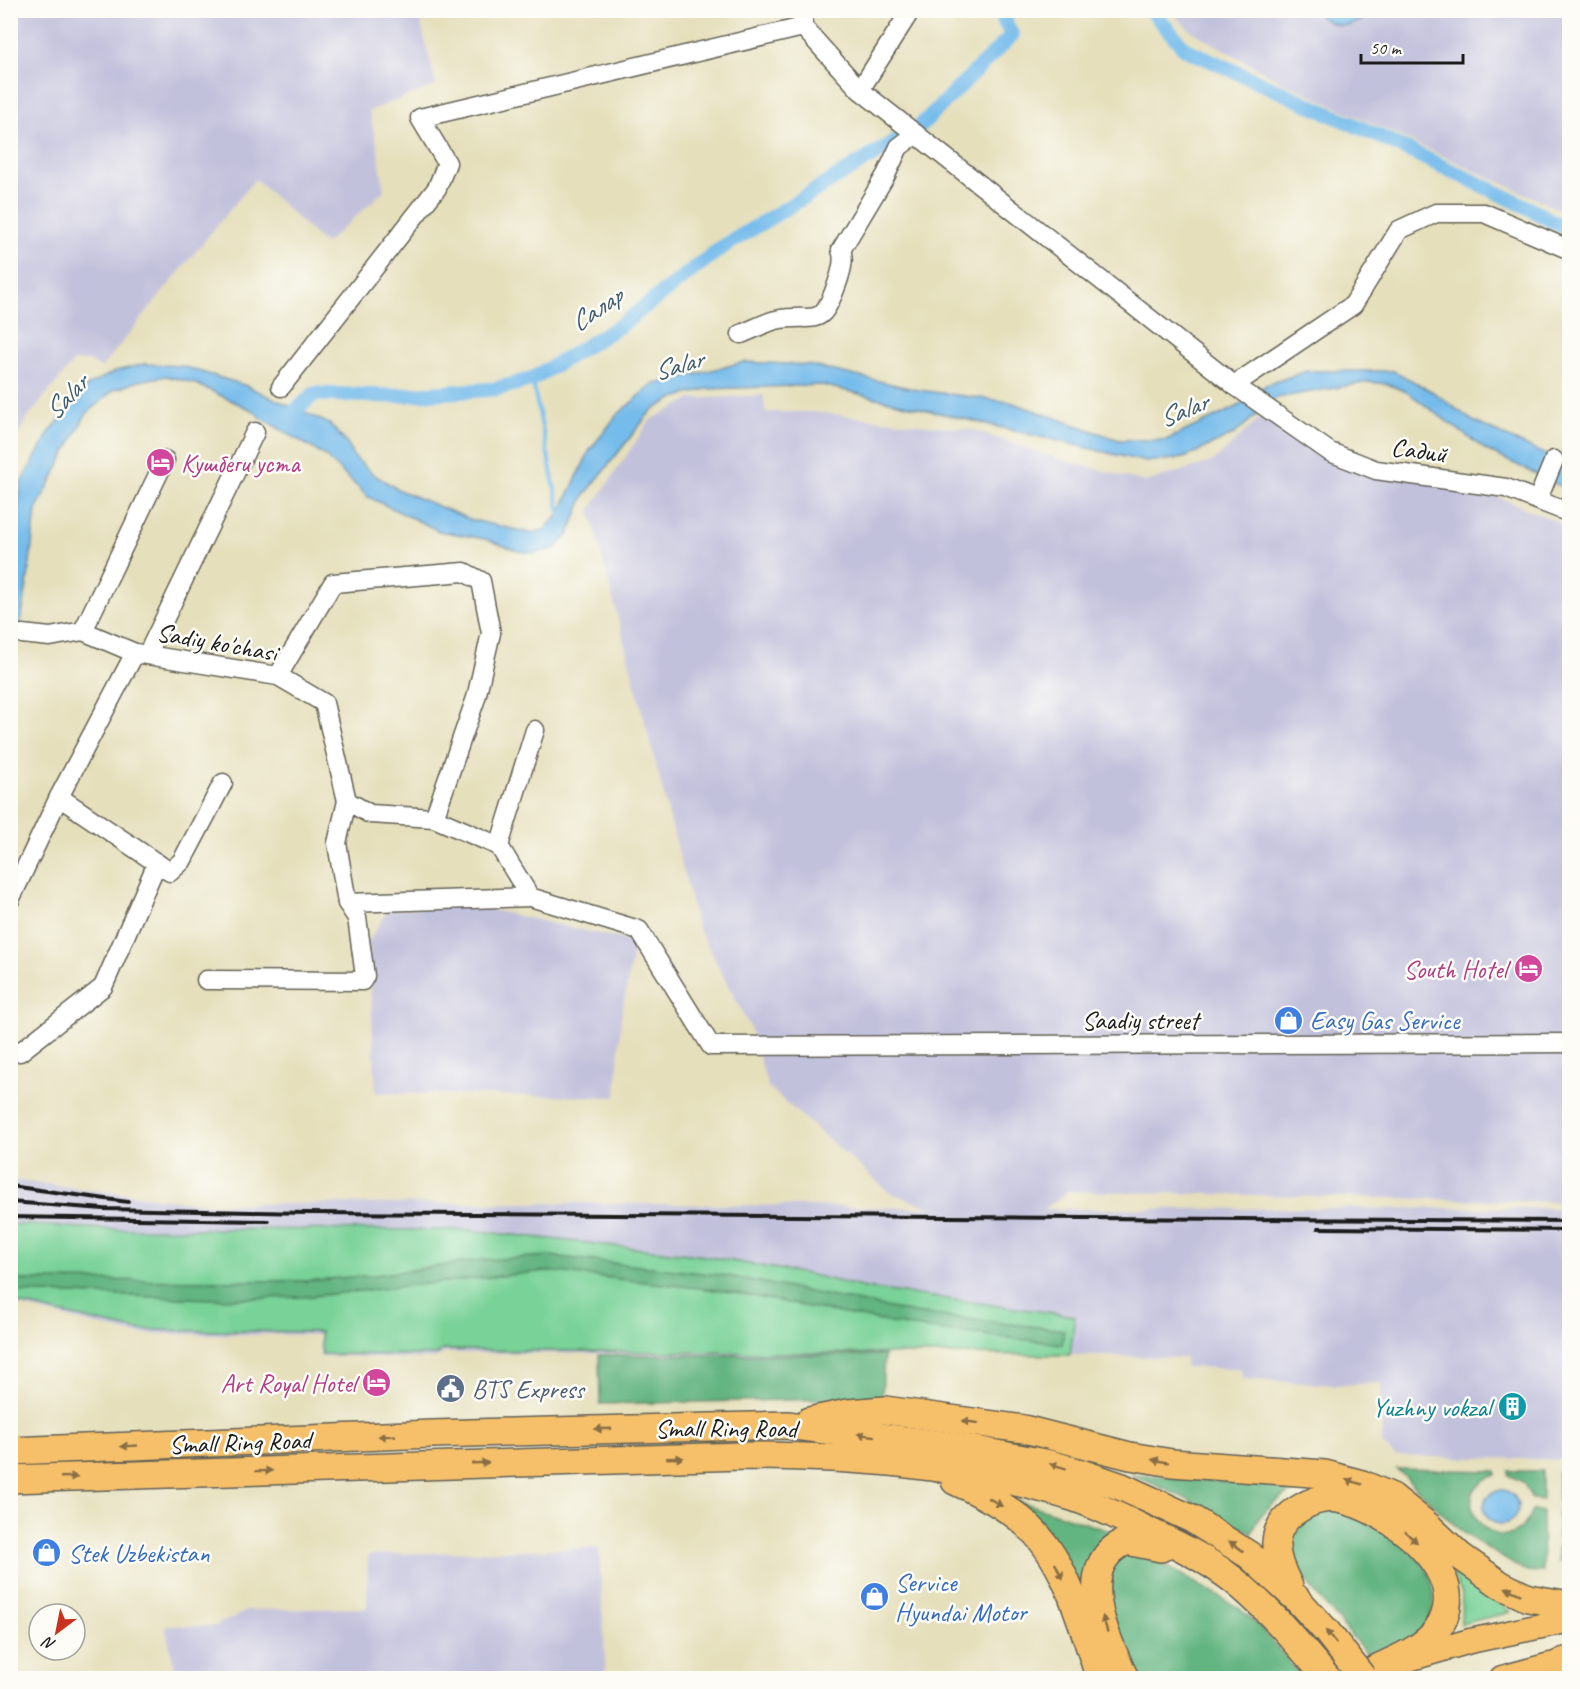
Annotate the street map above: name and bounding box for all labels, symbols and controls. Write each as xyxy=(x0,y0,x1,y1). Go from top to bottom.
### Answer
scale bar xyxy=(1361,27,1463,65)
text: 50 m xyxy=(1370,37,1403,59)
water label: Салар xyxy=(563,277,632,339)
water label: Salar xyxy=(649,341,711,388)
water label: Salar xyxy=(37,364,98,427)
water label: Salar xyxy=(1154,383,1216,435)
street label: Садий xyxy=(1389,430,1451,471)
hotel icon: Кушбеги уста xyxy=(144,447,176,479)
place label: Кушбеги уста xyxy=(181,447,301,480)
street label: Sadiy ko'chasi xyxy=(154,616,283,670)
place label: South Hotel xyxy=(1404,953,1512,986)
hotel icon: South Hotel xyxy=(1512,953,1544,985)
street label: Saadiy street xyxy=(1082,1004,1202,1037)
shop icon: Easy Gas Service xyxy=(1273,1004,1305,1036)
place label: Easy Gas Service xyxy=(1310,1004,1461,1037)
place label: Art Royal Hotel xyxy=(221,1367,361,1400)
hotel icon: Art Royal Hotel xyxy=(361,1367,393,1399)
public building icon: BTS Express xyxy=(435,1373,467,1405)
place label: BTS Express xyxy=(472,1373,586,1406)
place label: Yuzhny vokzal xyxy=(1372,1391,1496,1424)
building icon: Yuzhny vokzal xyxy=(1496,1391,1528,1423)
street label: Small Ring Road xyxy=(655,1412,801,1445)
one-way arrow xyxy=(960,1417,979,1426)
street label: Small Ring Road xyxy=(168,1423,315,1461)
one-way arrow xyxy=(593,1425,612,1434)
one-way arrow xyxy=(377,1431,396,1440)
one-way arrow xyxy=(857,1431,876,1440)
one-way arrow xyxy=(120,1441,139,1451)
one-way arrow xyxy=(665,1453,684,1463)
one-way arrow xyxy=(1151,1456,1170,1465)
one-way arrow xyxy=(470,1458,489,1468)
one-way arrow xyxy=(1049,1461,1067,1470)
one-way arrow xyxy=(254,1466,273,1475)
one-way arrow xyxy=(59,1473,78,1482)
one-way arrow xyxy=(1345,1477,1363,1486)
one-way arrow xyxy=(987,1497,1004,1507)
one-way arrow xyxy=(1403,1530,1418,1543)
shop icon: Stek Uzbekistan xyxy=(31,1537,63,1569)
place label: Stek Uzbekistan xyxy=(68,1537,210,1570)
one-way arrow xyxy=(1228,1540,1244,1552)
one-way arrow xyxy=(1055,1562,1064,1579)
place label: Service Hyundai Motor xyxy=(895,1566,1028,1629)
shop icon: Service Hyundai Motor xyxy=(858,1581,890,1613)
one-way arrow xyxy=(1504,1586,1522,1595)
north arrow xyxy=(27,1602,87,1662)
one-way arrow xyxy=(1100,1615,1109,1633)
one-way arrow xyxy=(1324,1629,1337,1645)
text: N xyxy=(37,1631,59,1655)

